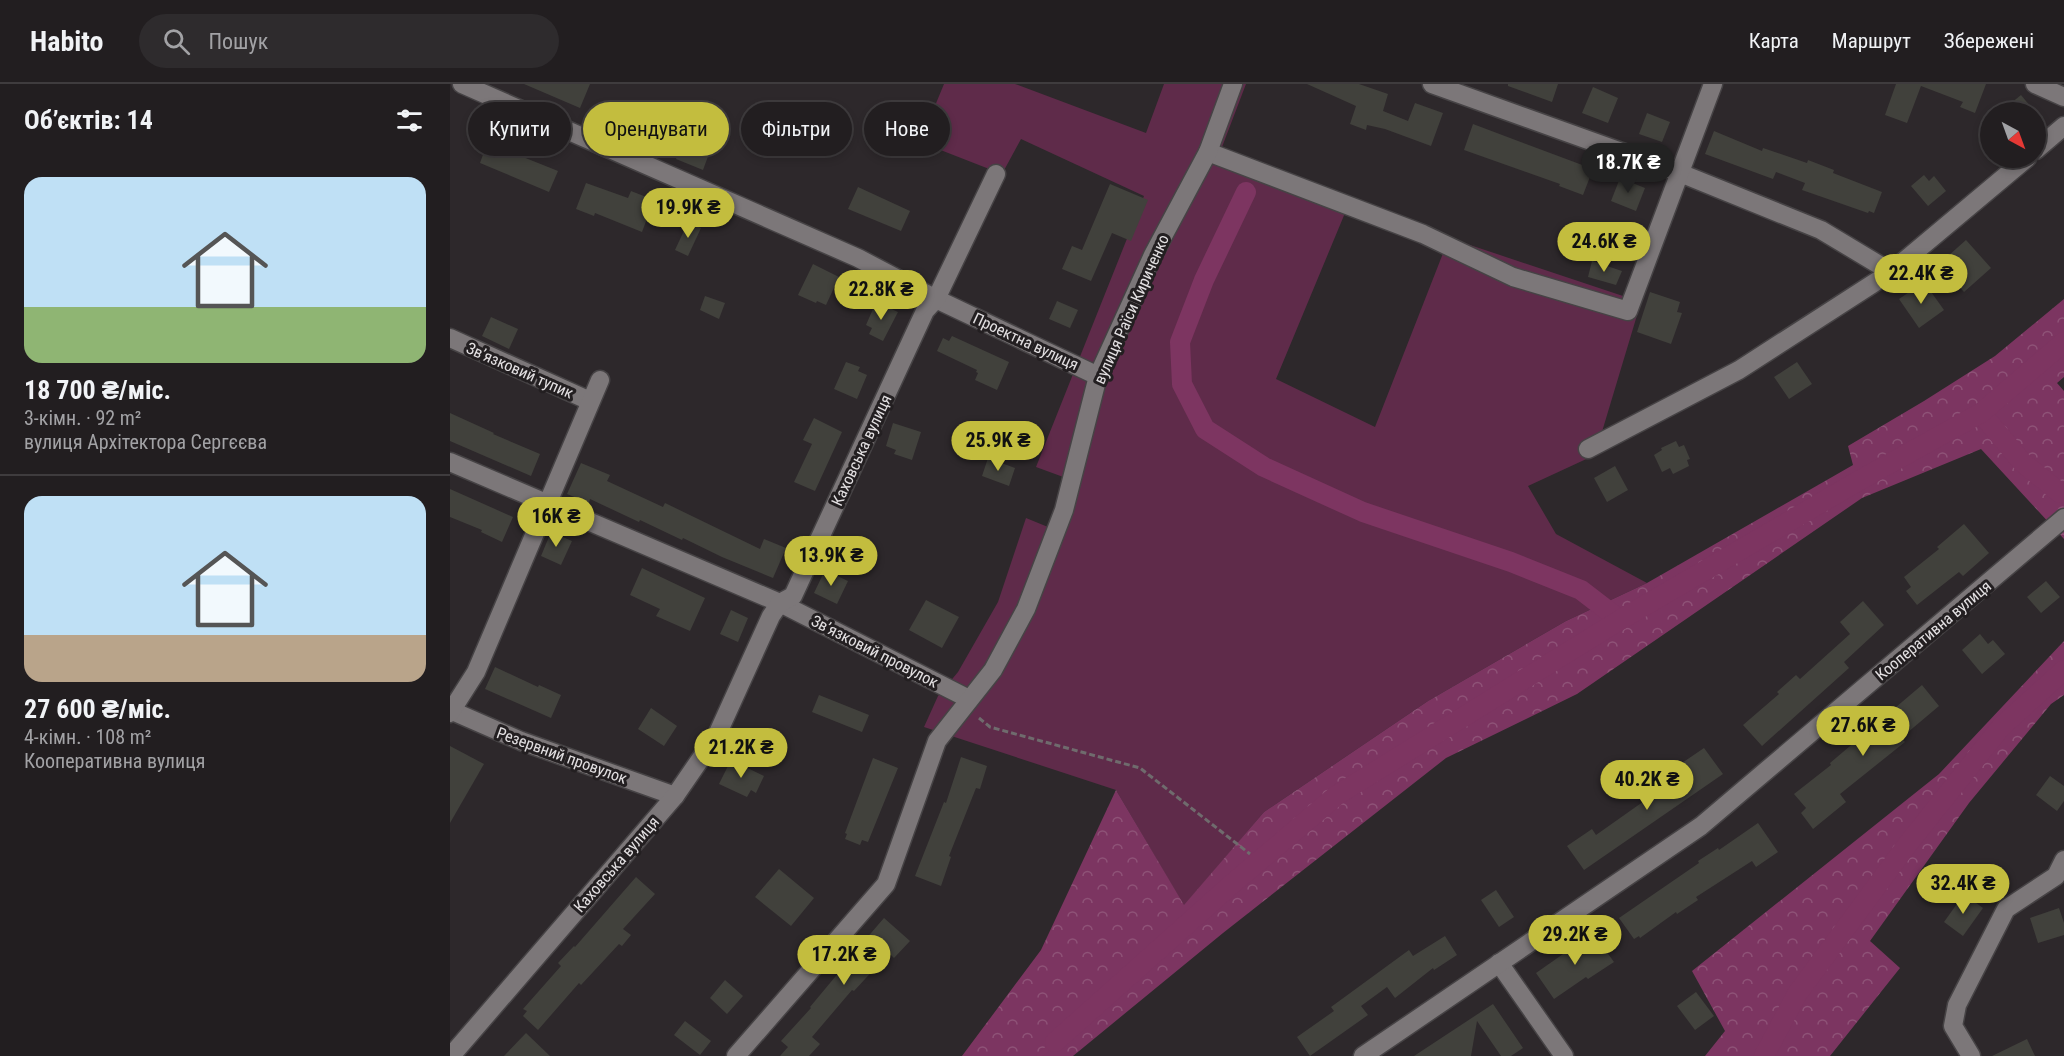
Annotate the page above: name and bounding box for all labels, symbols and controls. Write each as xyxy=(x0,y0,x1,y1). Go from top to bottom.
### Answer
search box xyxy=(139,14,559,68)
text: Habito xyxy=(30,25,103,58)
icon: search xyxy=(160,25,193,58)
text: Пошук xyxy=(208,29,268,54)
text: Карта xyxy=(1749,29,1799,53)
text: Маршрут xyxy=(1832,29,1911,53)
text: Збережені xyxy=(1944,29,2034,53)
chip: Купити xyxy=(468,102,571,156)
chip: Орендувати xyxy=(583,102,729,156)
chip: Фільтри xyxy=(741,102,852,156)
chip: Нове xyxy=(864,102,950,156)
north arrow xyxy=(1980,102,2046,168)
map controls xyxy=(1980,102,2046,168)
icon: filters xyxy=(393,104,426,137)
text: Об’єктів: 14 xyxy=(24,105,153,135)
pin: 18.7K ₴ xyxy=(1573,143,1683,194)
text: 18.7K ₴ xyxy=(1595,150,1661,174)
pin: 19.9K ₴ xyxy=(633,188,743,239)
text: 19.9K ₴ xyxy=(655,195,721,219)
icon: home xyxy=(171,216,279,324)
pin: 24.6K ₴ xyxy=(1549,222,1659,273)
text: 24.6K ₴ xyxy=(1571,229,1637,253)
street label: вулиця Раїси Кириченко xyxy=(1090,231,1173,387)
pin: 22.4K ₴ xyxy=(1866,254,1976,305)
text: 22.4K ₴ xyxy=(1888,261,1954,285)
pin: 22.8K ₴ xyxy=(826,270,936,321)
text: 22.8K ₴ xyxy=(848,277,914,301)
street label: Проектна вулиця xyxy=(970,309,1082,374)
street label: Звʼязковий тупик xyxy=(463,338,577,403)
text: 18 700 ₴/міс. xyxy=(24,375,171,405)
street label: Каховська вулиця xyxy=(827,392,896,509)
text: 3-кімн. · 92 m² xyxy=(24,406,141,430)
pin: 25.9K ₴ xyxy=(943,421,1053,472)
text: 25.9K ₴ xyxy=(965,428,1031,452)
text: вулиця Архітектора Сергєєва xyxy=(24,430,267,454)
pin: 16K ₴ xyxy=(514,497,598,548)
text: 16K ₴ xyxy=(531,504,581,528)
icon: home xyxy=(171,535,279,643)
pin: 13.9K ₴ xyxy=(776,536,886,587)
text: 13.9K ₴ xyxy=(798,543,864,567)
street label: Кооперативна вулиця xyxy=(1872,576,1995,684)
street label: Звʼязковий провулок xyxy=(808,611,942,692)
text: 27 600 ₴/міс. xyxy=(24,694,171,724)
pin: 27.6K ₴ xyxy=(1808,706,1918,757)
text: 27.6K ₴ xyxy=(1830,713,1896,737)
street label: Резервний провулок xyxy=(494,723,630,788)
text: 4-кімн. · 108 m² xyxy=(24,725,151,749)
pin: 21.2K ₴ xyxy=(686,728,796,779)
text: 21.2K ₴ xyxy=(708,735,774,759)
text: Кооперативна вулиця xyxy=(24,749,206,773)
pin: 40.2K ₴ xyxy=(1592,760,1702,811)
text: 40.2K ₴ xyxy=(1614,767,1680,791)
street label: Каховська вулиця xyxy=(570,813,663,916)
pin: 32.4K ₴ xyxy=(1908,864,2018,915)
text: 32.4K ₴ xyxy=(1930,871,1996,895)
pin: 29.2K ₴ xyxy=(1520,915,1630,966)
text: 29.2K ₴ xyxy=(1542,922,1608,946)
pin: 17.2K ₴ xyxy=(789,935,899,986)
text: 17.2K ₴ xyxy=(811,942,877,966)

